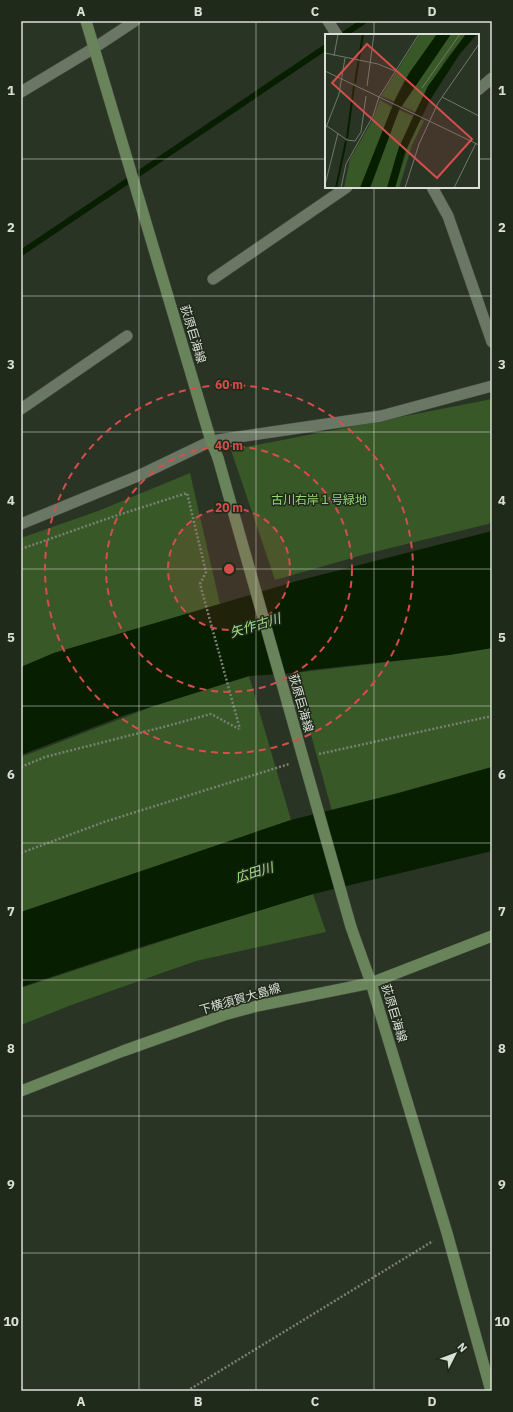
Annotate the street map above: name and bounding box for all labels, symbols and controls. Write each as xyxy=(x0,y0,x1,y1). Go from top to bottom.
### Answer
text: A xyxy=(77,3,86,20)
text: B xyxy=(194,3,203,20)
text: C xyxy=(311,3,320,20)
text: D xyxy=(427,3,437,20)
inset map xyxy=(325,34,479,188)
text: 1 xyxy=(7,82,15,99)
text: 1 xyxy=(498,82,506,99)
text: 2 xyxy=(7,219,15,236)
text: 2 xyxy=(498,219,506,236)
street label: 荻原巨海線 xyxy=(178,303,209,365)
text: 3 xyxy=(7,356,15,373)
text: 3 xyxy=(498,356,506,373)
text: 60 m xyxy=(215,377,243,392)
text: 40 m xyxy=(215,438,243,453)
text: 4 xyxy=(7,492,15,509)
park label: 古川右岸１号緑地 xyxy=(271,492,367,507)
text: 4 xyxy=(498,492,506,509)
text: 20 m xyxy=(215,500,243,515)
centre of rings xyxy=(222,562,236,576)
water label: 矢作古川 xyxy=(228,609,284,641)
text: 5 xyxy=(7,629,15,646)
text: 5 xyxy=(498,629,506,646)
street label: 荻原巨海線 xyxy=(286,672,317,734)
text: 6 xyxy=(7,766,15,783)
text: 6 xyxy=(498,766,506,783)
water label: 広田川 xyxy=(233,858,277,886)
text: 7 xyxy=(7,903,15,920)
text: 7 xyxy=(498,903,506,920)
street label: 下横須賀大島線 xyxy=(197,980,282,1017)
street label: 荻原巨海線 xyxy=(379,982,410,1044)
text: 8 xyxy=(7,1040,15,1057)
text: 8 xyxy=(498,1040,506,1057)
text: 9 xyxy=(7,1176,15,1193)
text: 9 xyxy=(498,1176,506,1193)
text: 10 xyxy=(3,1313,19,1330)
text: 10 xyxy=(494,1313,510,1330)
north arrow xyxy=(435,1334,475,1374)
text: N xyxy=(455,1340,470,1355)
text: A xyxy=(77,1393,86,1410)
text: B xyxy=(194,1393,203,1410)
text: C xyxy=(311,1393,320,1410)
text: D xyxy=(427,1393,437,1410)

